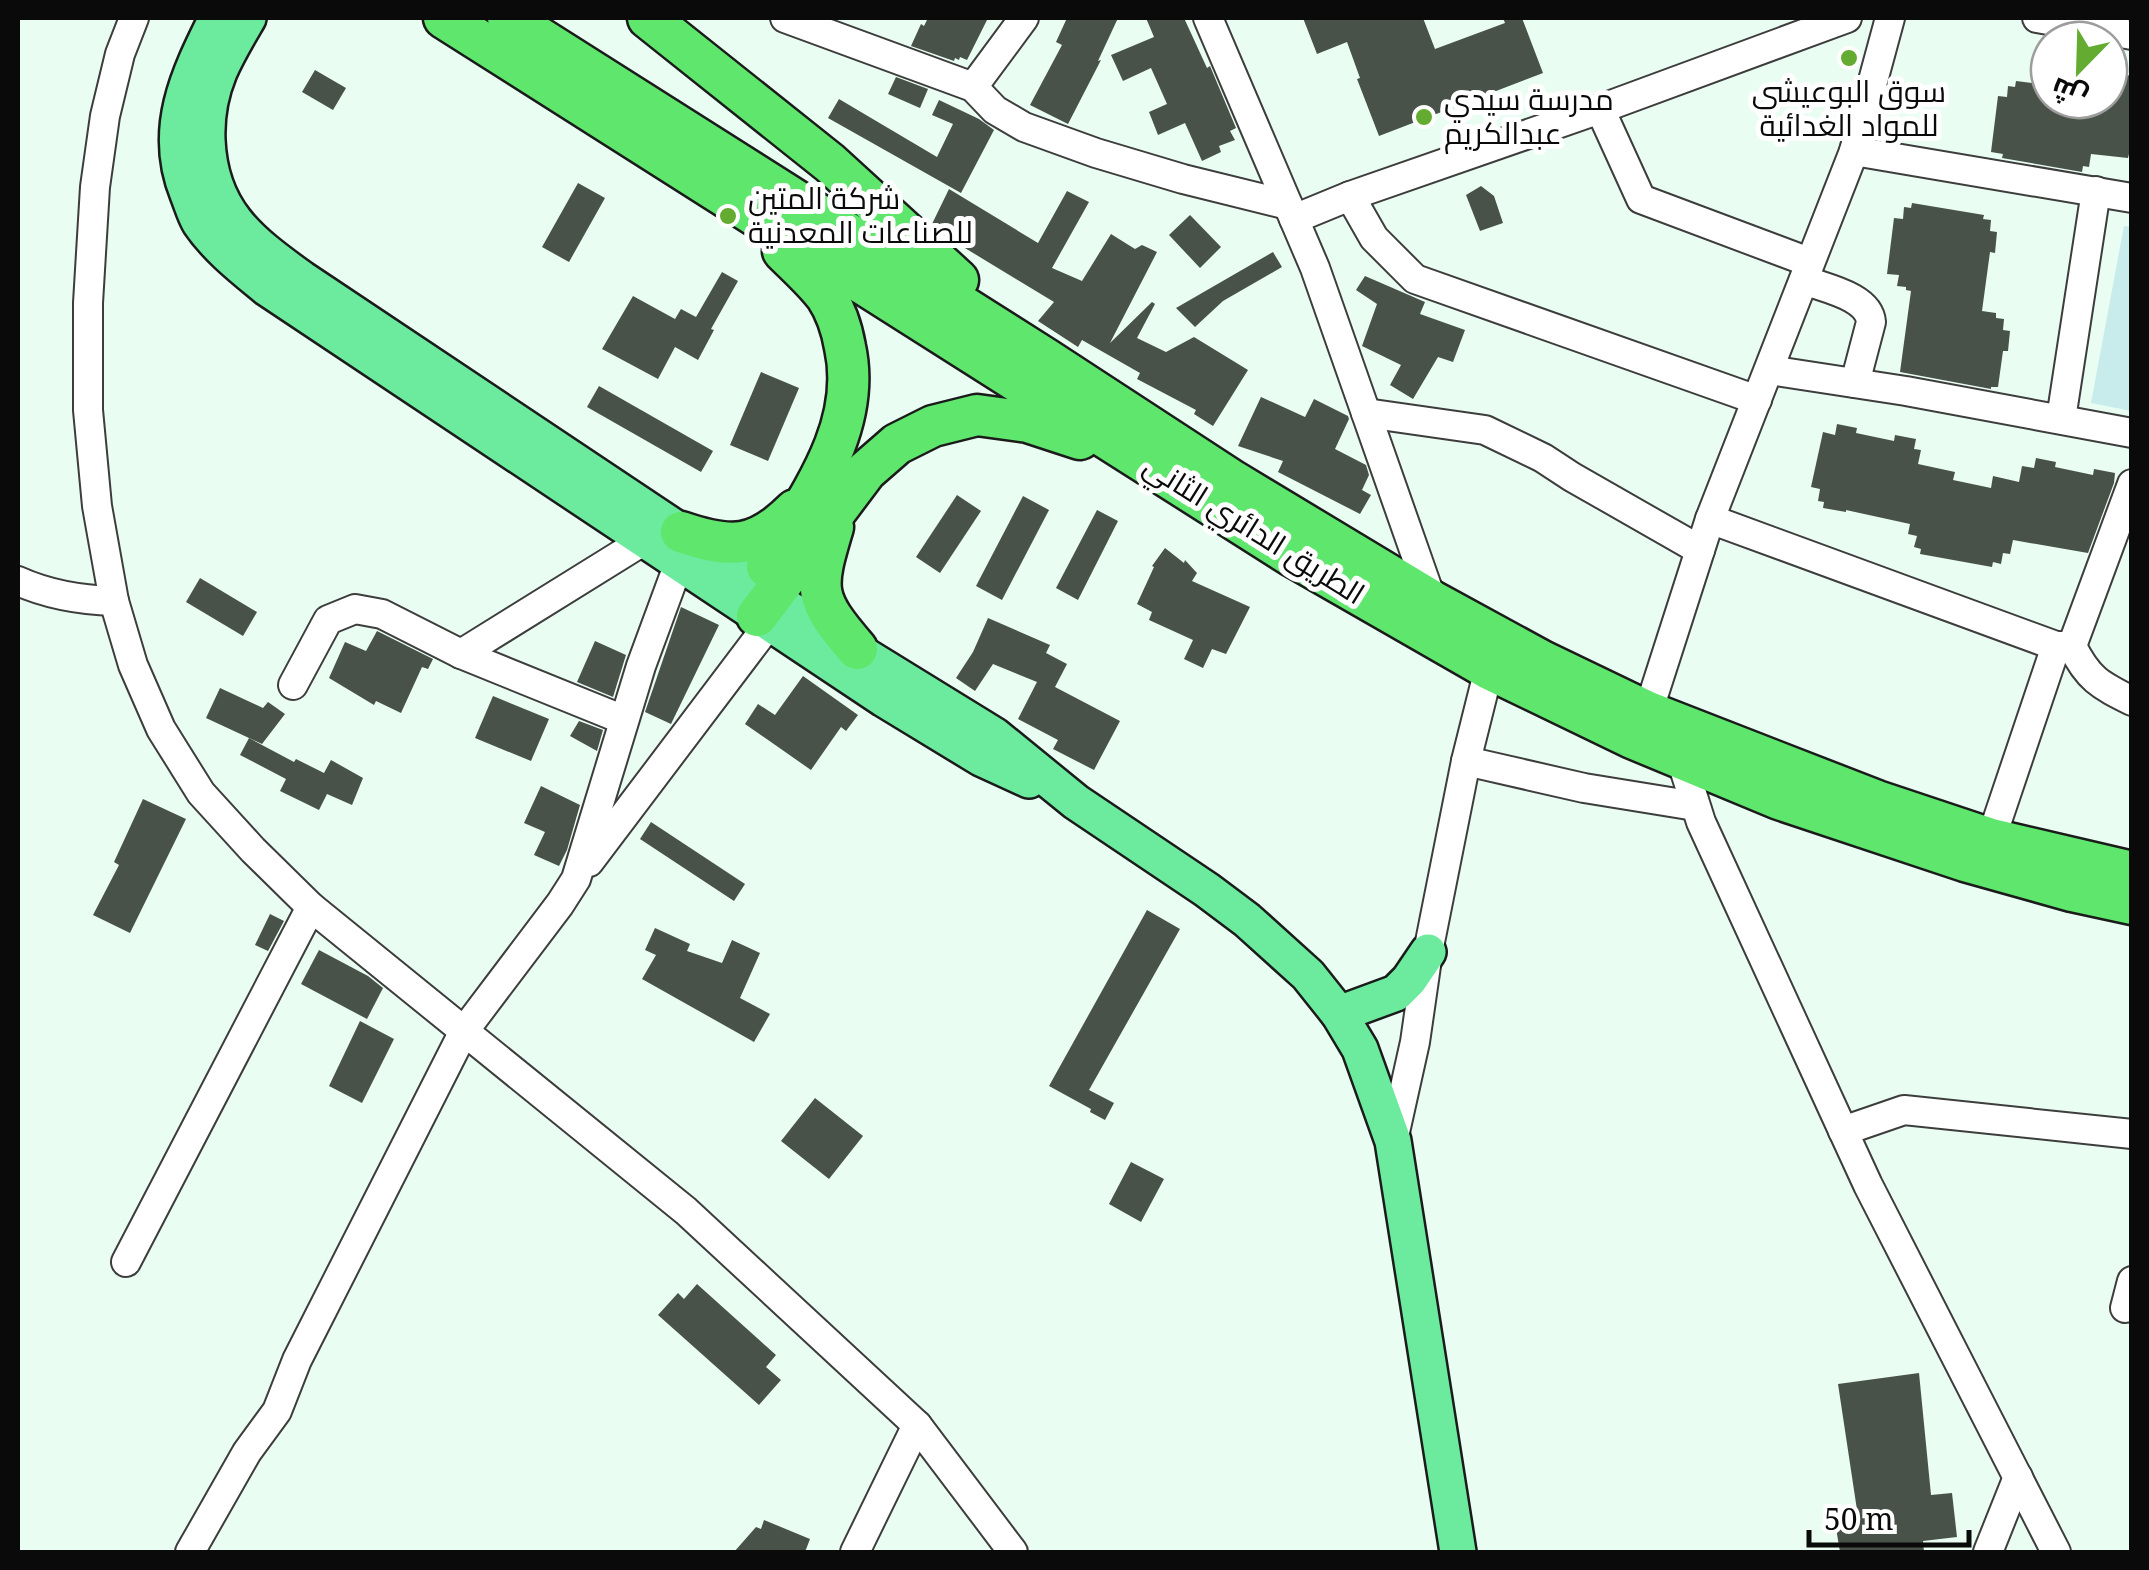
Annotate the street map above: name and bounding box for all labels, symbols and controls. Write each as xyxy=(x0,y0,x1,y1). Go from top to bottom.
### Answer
north arrow xyxy=(2029,20,2129,120)
marker: سوق البوعيشي للمواد الغدائية xyxy=(1838,47,1860,69)
text: ش xyxy=(2045,69,2093,118)
place label: سوق البوعيشي للمواد الغدائية xyxy=(1752,70,1946,145)
place label: مدرسة سيدي عبدالكريم xyxy=(1444,78,1614,154)
marker: مدرسة سيدي عبدالكريم xyxy=(1413,106,1435,128)
place label: شركة المتين للصناعات المعدنية xyxy=(748,177,973,252)
marker: شركة المتين للصناعات المعدنية xyxy=(717,205,739,227)
street label: الطريق الدائري الثاني xyxy=(1134,444,1373,617)
scale bar xyxy=(1809,1485,1969,1547)
text: 50 m xyxy=(1824,1498,1894,1539)

